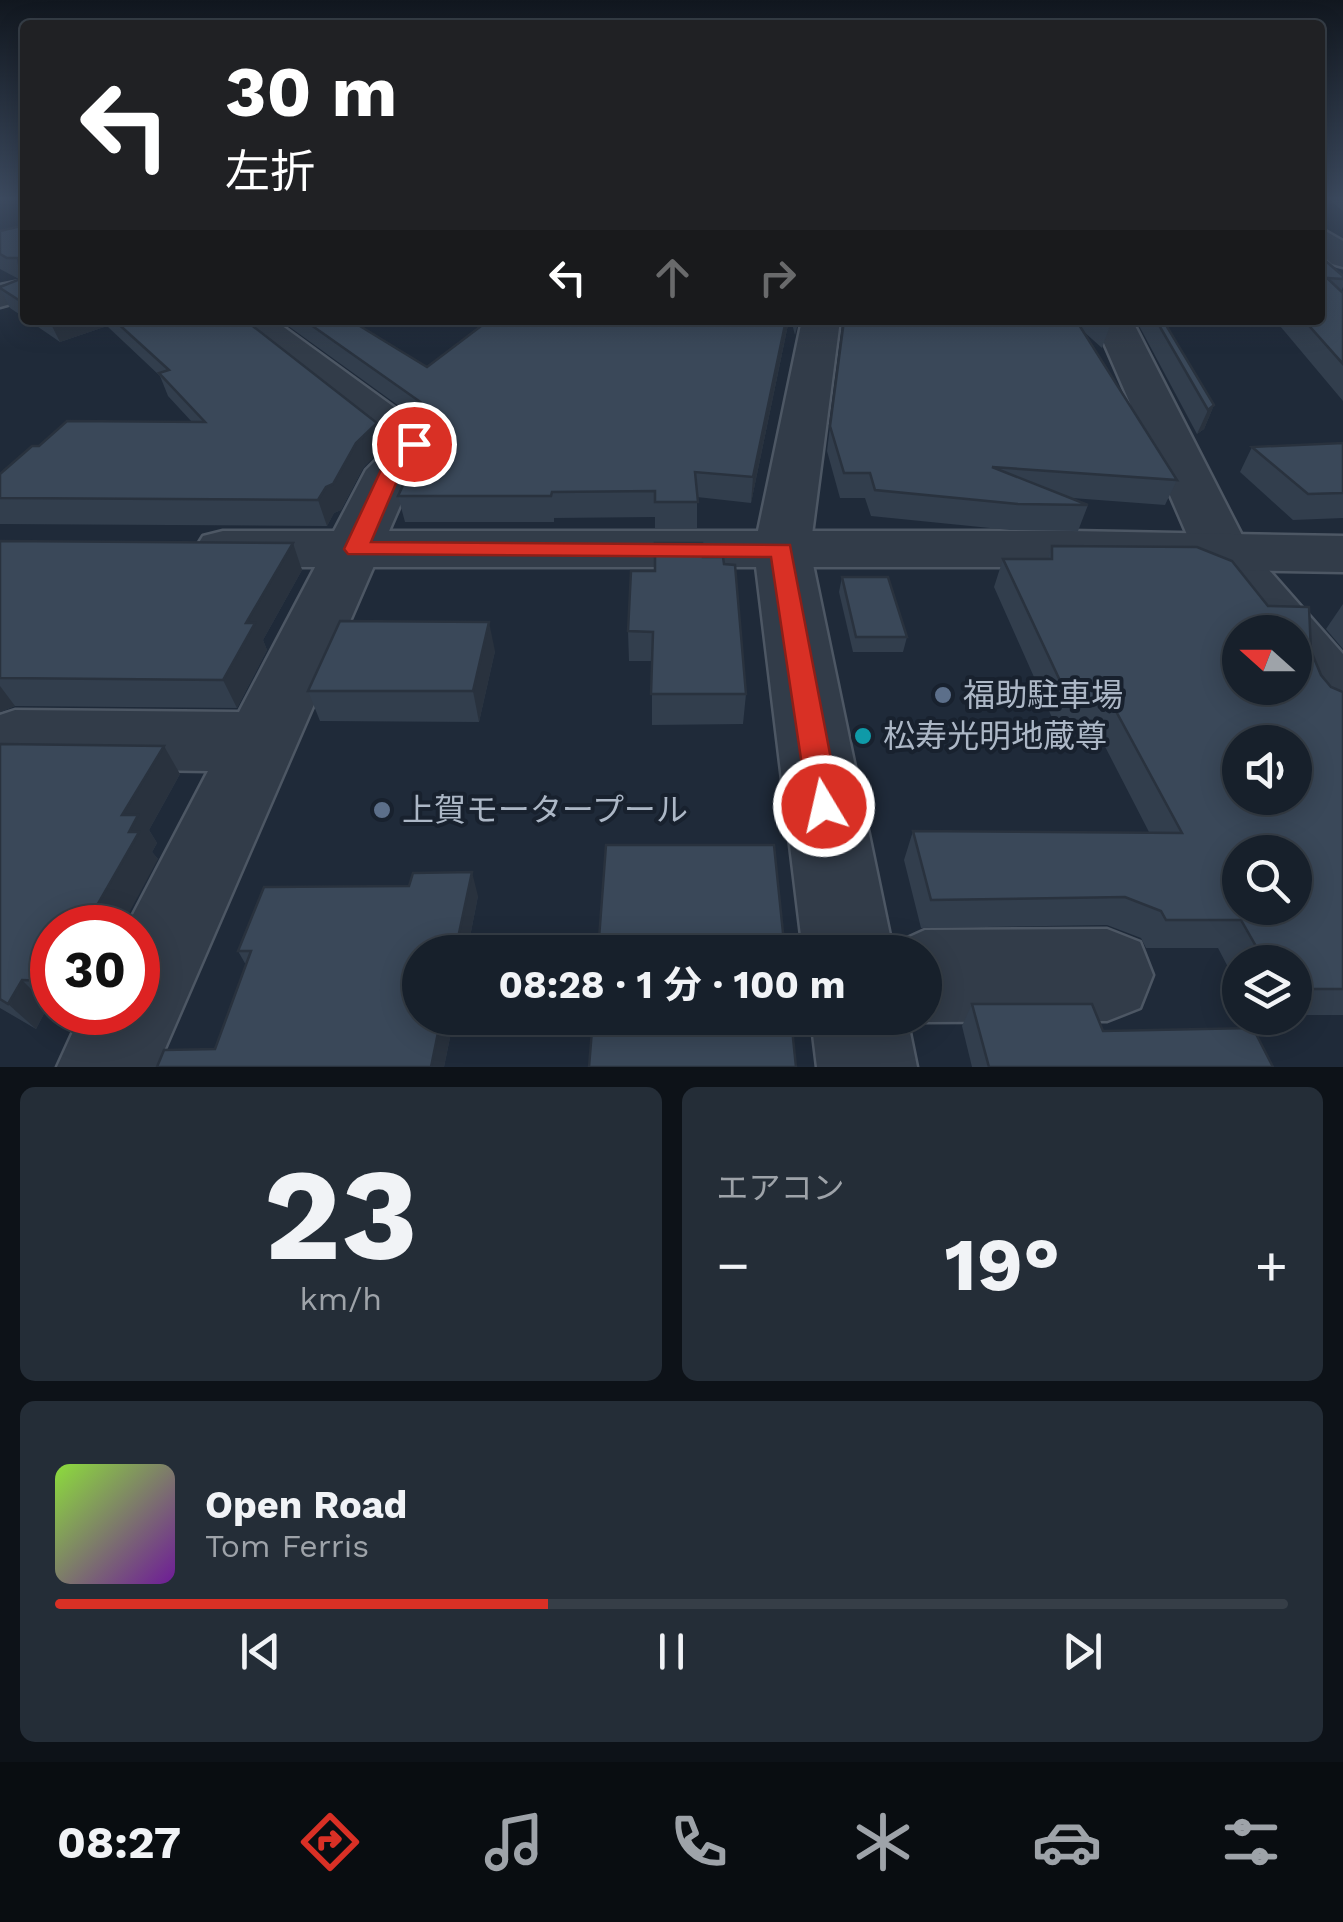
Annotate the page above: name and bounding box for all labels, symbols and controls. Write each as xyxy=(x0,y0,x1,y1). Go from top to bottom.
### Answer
text: 30 m xyxy=(225,51,397,133)
icon: left xyxy=(60,60,190,190)
text: 左折 xyxy=(225,145,315,198)
icon: left xyxy=(540,250,595,305)
icon: ahead xyxy=(645,250,700,305)
icon: right xyxy=(750,250,805,305)
pin xyxy=(372,402,457,487)
icon: arrive xyxy=(387,417,442,472)
north arrow xyxy=(1222,615,1312,705)
map controls xyxy=(1222,615,1312,1035)
place label: 福助駐車場 xyxy=(963,676,1123,714)
marker: 福助駐車場 xyxy=(932,684,954,706)
place label: 松寿光明地蔵尊 xyxy=(883,717,1107,755)
marker: 松寿光明地蔵尊 xyxy=(852,725,874,747)
button: sound xyxy=(1222,725,1312,815)
position arrow xyxy=(772,754,876,858)
place label: 上賀モータープール xyxy=(402,791,688,829)
marker: 上賀モータープール xyxy=(371,799,393,821)
button: search xyxy=(1222,835,1312,925)
speed limit sign: 30 xyxy=(30,905,160,1035)
button: layers xyxy=(1222,945,1312,1035)
text: 08:28 · 1 分 · 100 m xyxy=(498,963,846,1007)
text: 23 xyxy=(263,1138,418,1291)
text: エアコン xyxy=(717,1169,845,1207)
text: 19° xyxy=(944,1220,1060,1308)
text: − xyxy=(717,1233,750,1297)
text: + xyxy=(1255,1233,1288,1297)
text: km/h xyxy=(300,1280,382,1318)
text: Open Road xyxy=(205,1483,407,1527)
text: Tom Ferris xyxy=(205,1527,369,1565)
icon: previous xyxy=(233,1624,288,1679)
icon: pause xyxy=(644,1624,699,1679)
icon: next xyxy=(1055,1624,1110,1679)
icon: directions xyxy=(295,1807,365,1877)
icon: music xyxy=(479,1807,549,1877)
icon: phone xyxy=(664,1807,734,1877)
icon: climate xyxy=(848,1807,918,1877)
icon: car xyxy=(1032,1807,1102,1877)
icon: filters xyxy=(1216,1807,1286,1877)
text: 08:27 xyxy=(57,1816,181,1869)

